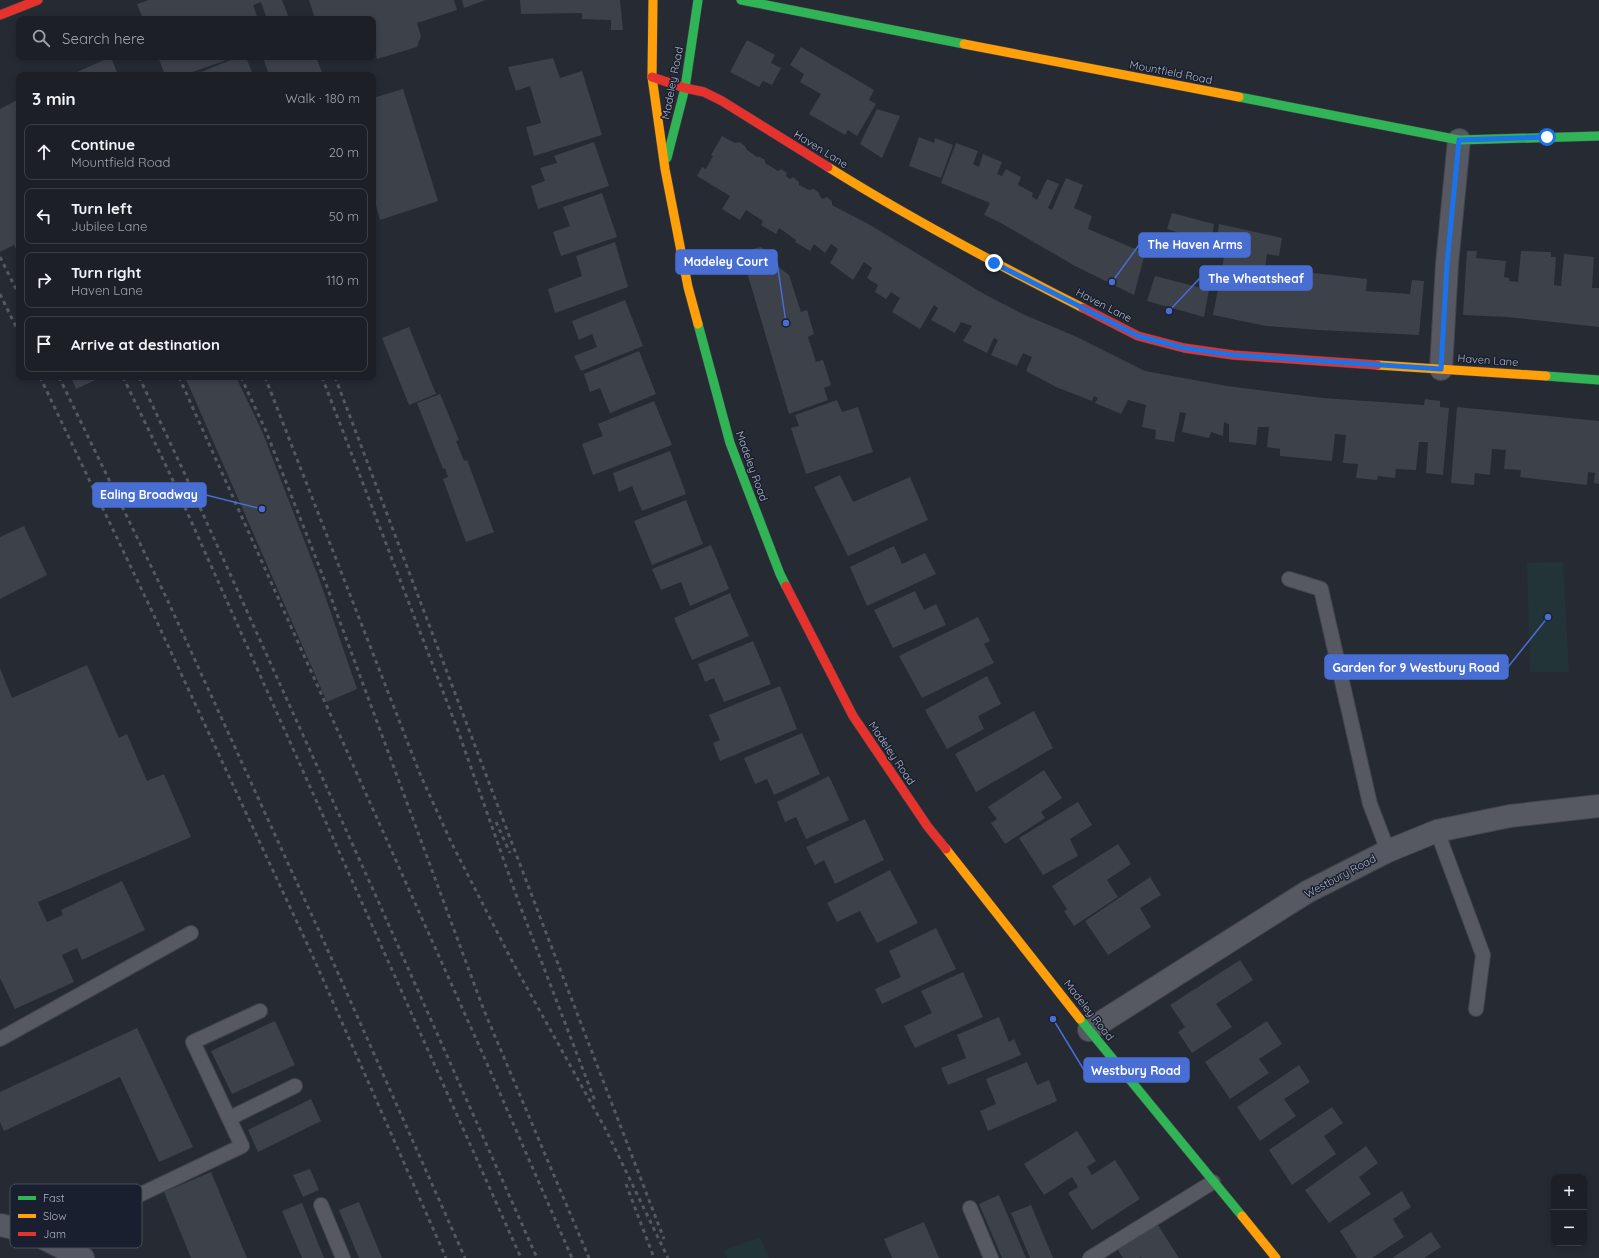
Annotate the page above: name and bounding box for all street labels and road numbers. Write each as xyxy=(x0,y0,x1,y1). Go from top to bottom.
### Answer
street label: Madeley Road xyxy=(658,45,686,121)
street label: Mountfield Road xyxy=(1128,57,1214,87)
street label: Haven Lane xyxy=(791,127,851,171)
street label: Haven Lane xyxy=(1074,285,1134,325)
street label: Haven Lane xyxy=(1457,351,1519,369)
street label: Madeley Road xyxy=(733,429,771,503)
street label: Madeley Road xyxy=(866,719,918,787)
street label: Westbury Road xyxy=(1302,851,1378,901)
street label: Madeley Road xyxy=(1061,977,1117,1043)

